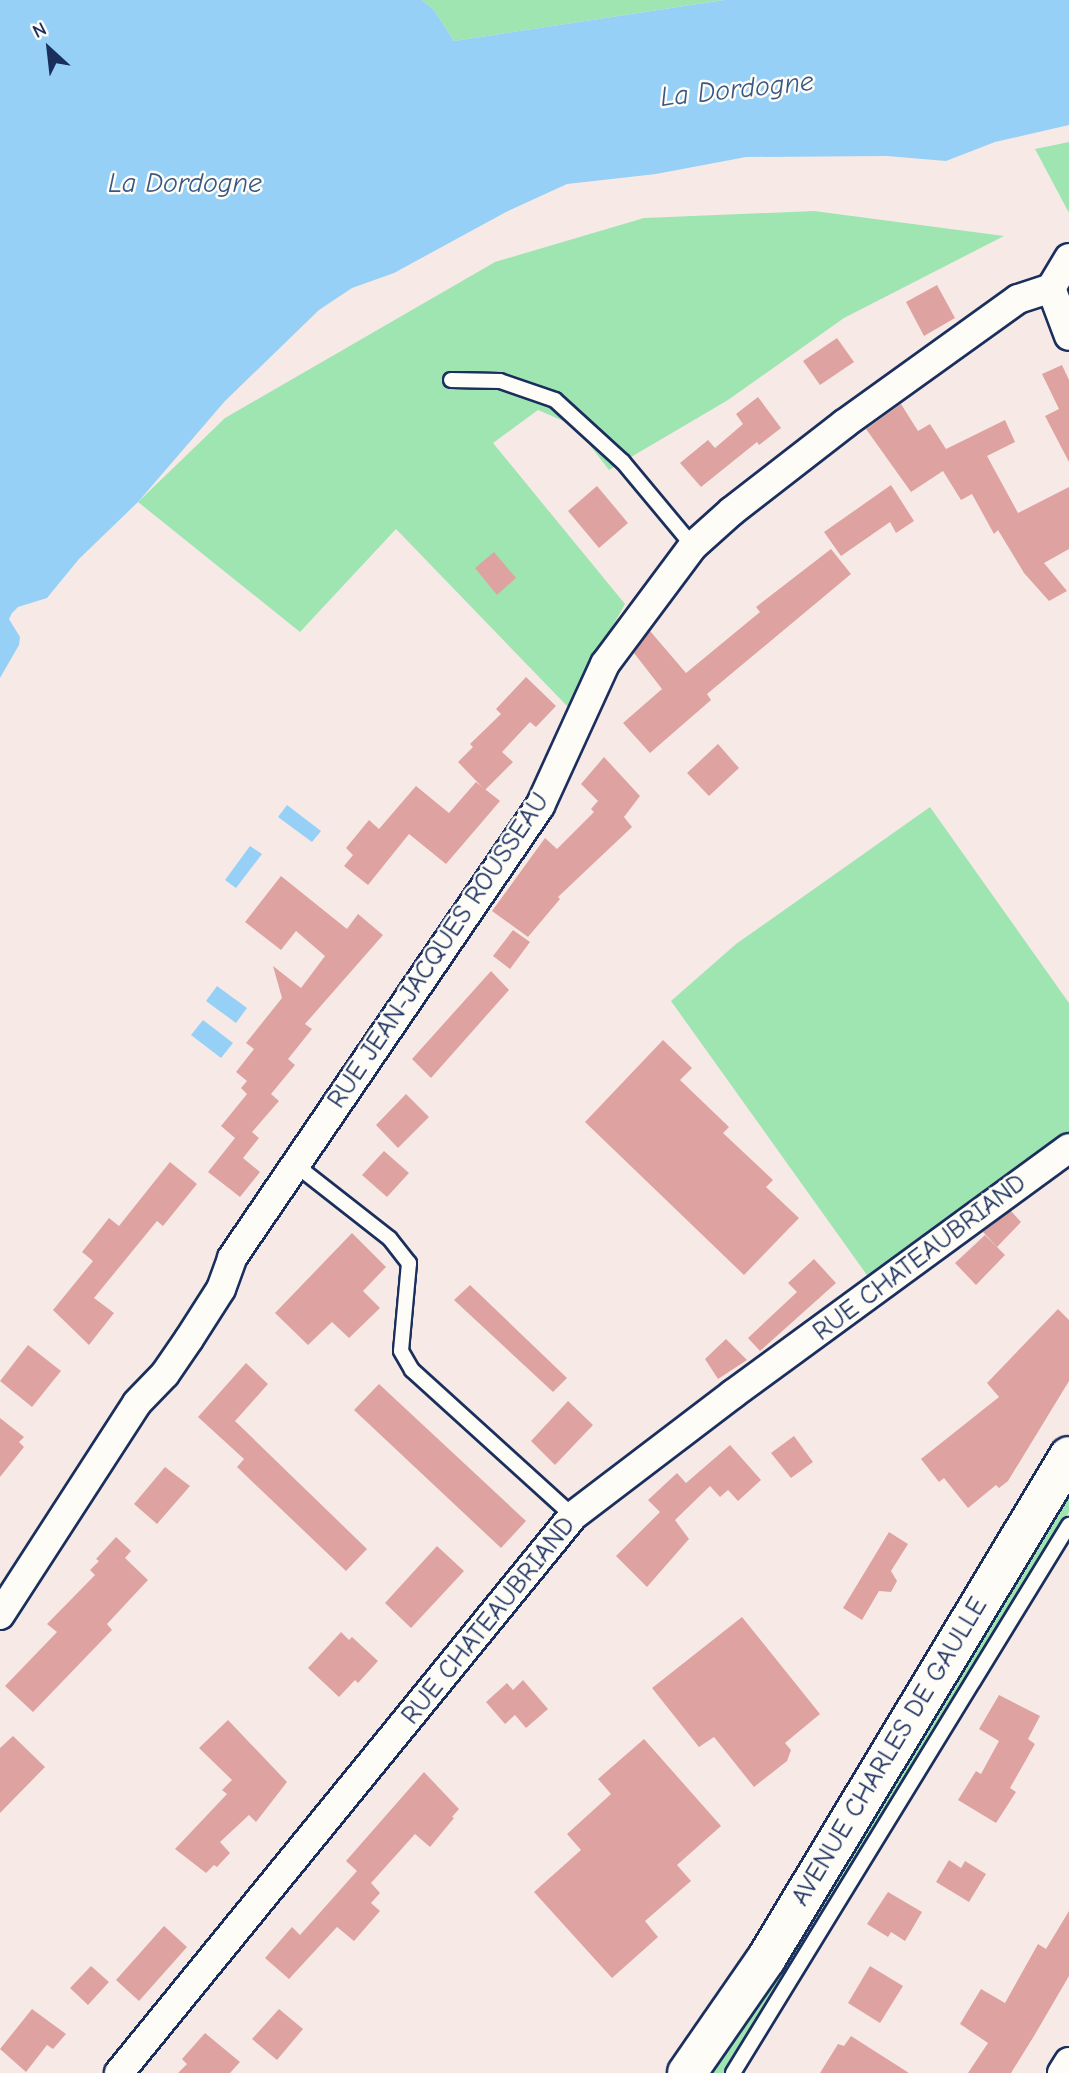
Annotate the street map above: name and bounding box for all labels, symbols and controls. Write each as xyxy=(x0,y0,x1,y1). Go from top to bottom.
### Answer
north arrow xyxy=(14,14,84,84)
text: N xyxy=(29,18,50,43)
water label: La Dordogne xyxy=(659,64,815,114)
water label: La Dordogne xyxy=(108,166,262,200)
street label: RUE JEAN-JACQUES ROUSSEAU xyxy=(322,787,556,1115)
street label: RUE CHATEAUBRIAND xyxy=(807,1168,1033,1348)
street label: RUE CHATEAUBRIAND xyxy=(396,1511,582,1731)
street label: AVENUE CHARLES DE GAULLE xyxy=(785,1592,995,1912)

